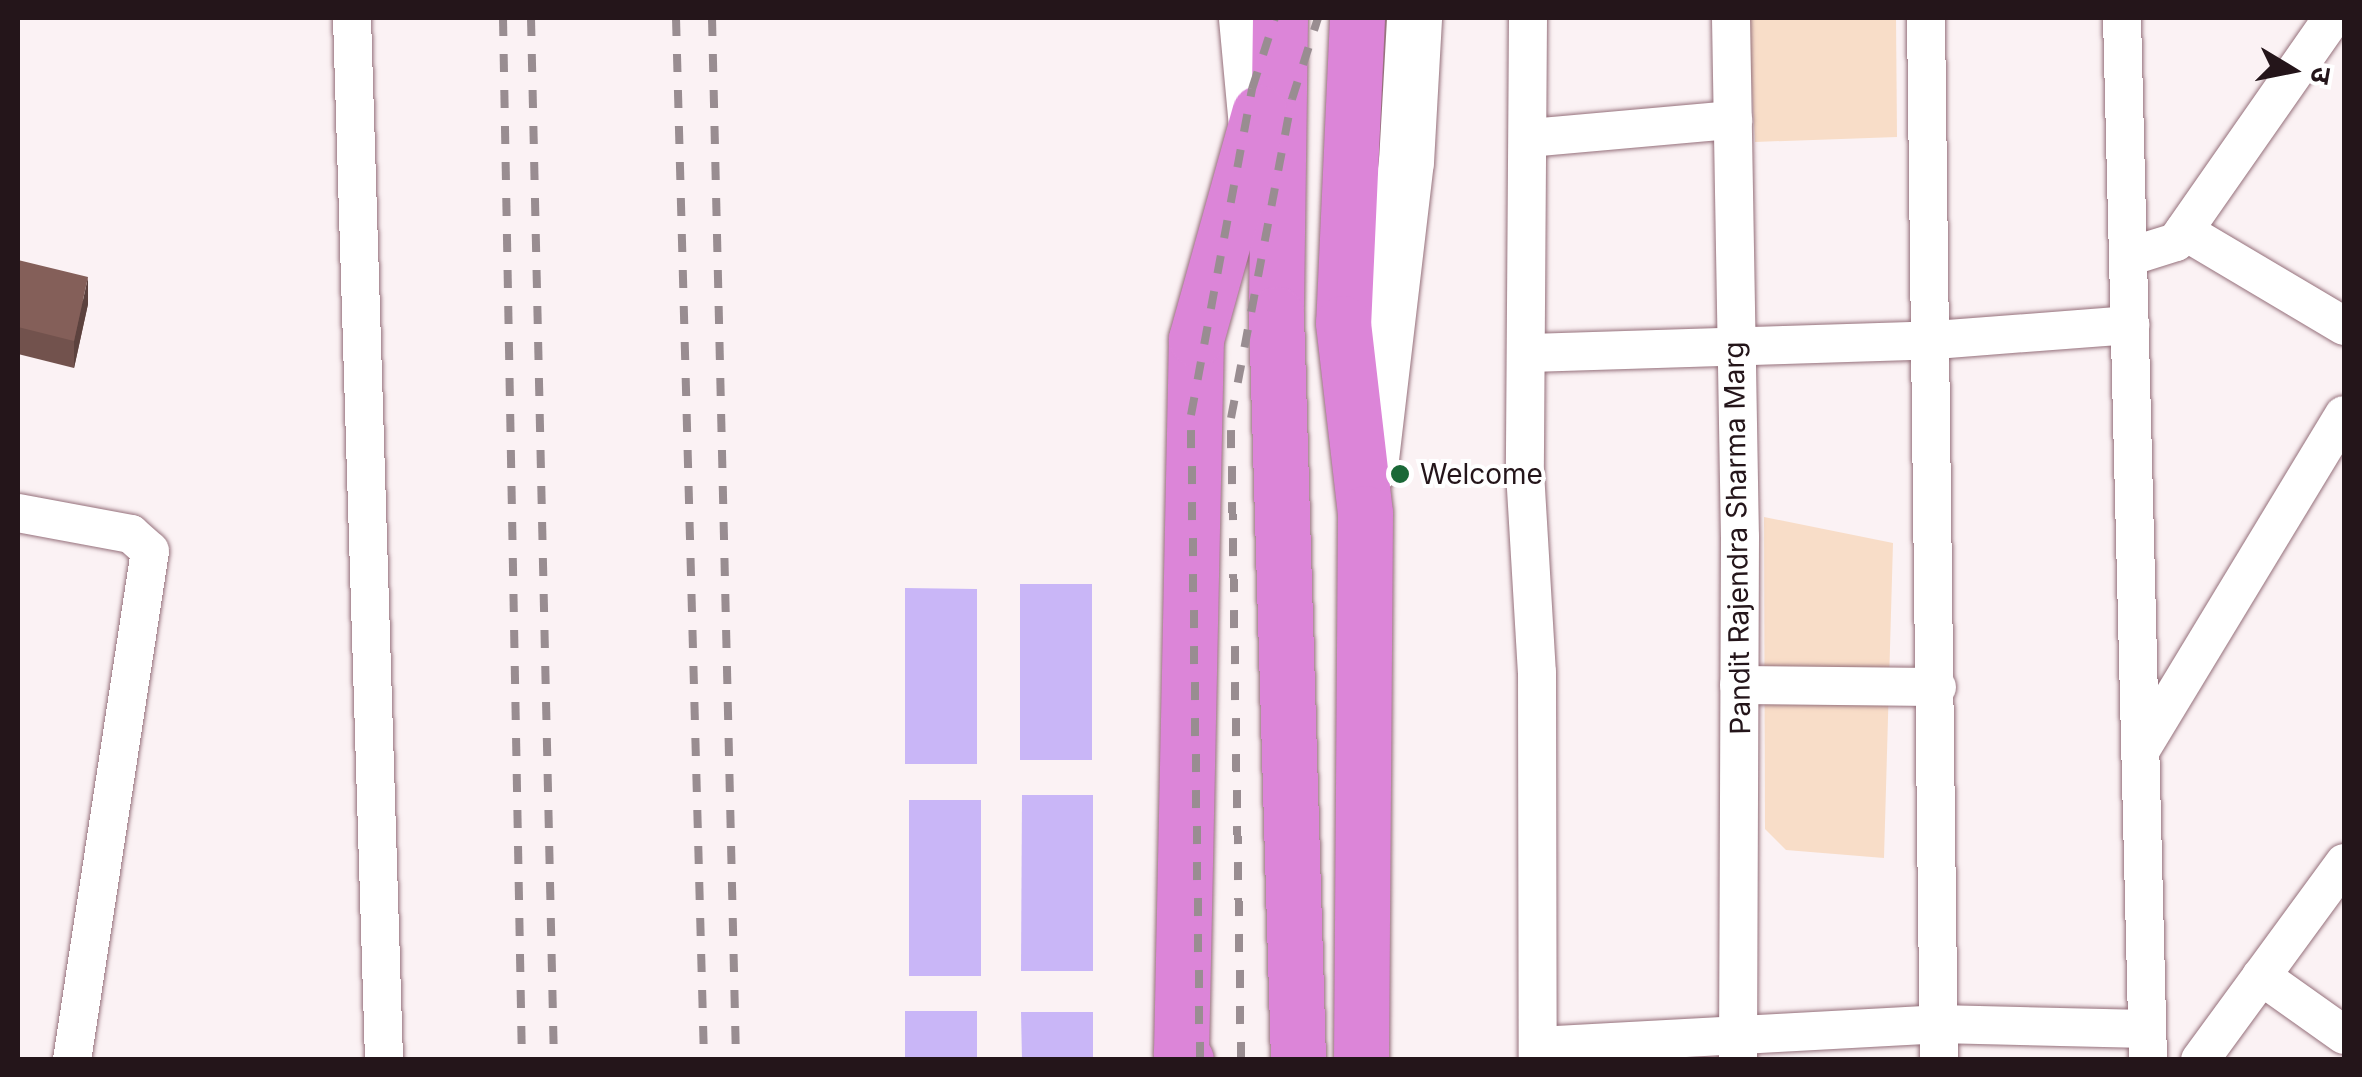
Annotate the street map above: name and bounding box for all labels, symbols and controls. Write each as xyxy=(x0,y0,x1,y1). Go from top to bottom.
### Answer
north arrow xyxy=(2242,20,2342,120)
text: उ xyxy=(2303,64,2340,86)
street label: Pandit Rajendra Sharma Marg xyxy=(1717,341,1757,735)
place label: Welcome xyxy=(1420,457,1543,491)
marker: Welcome xyxy=(1389,463,1411,485)

